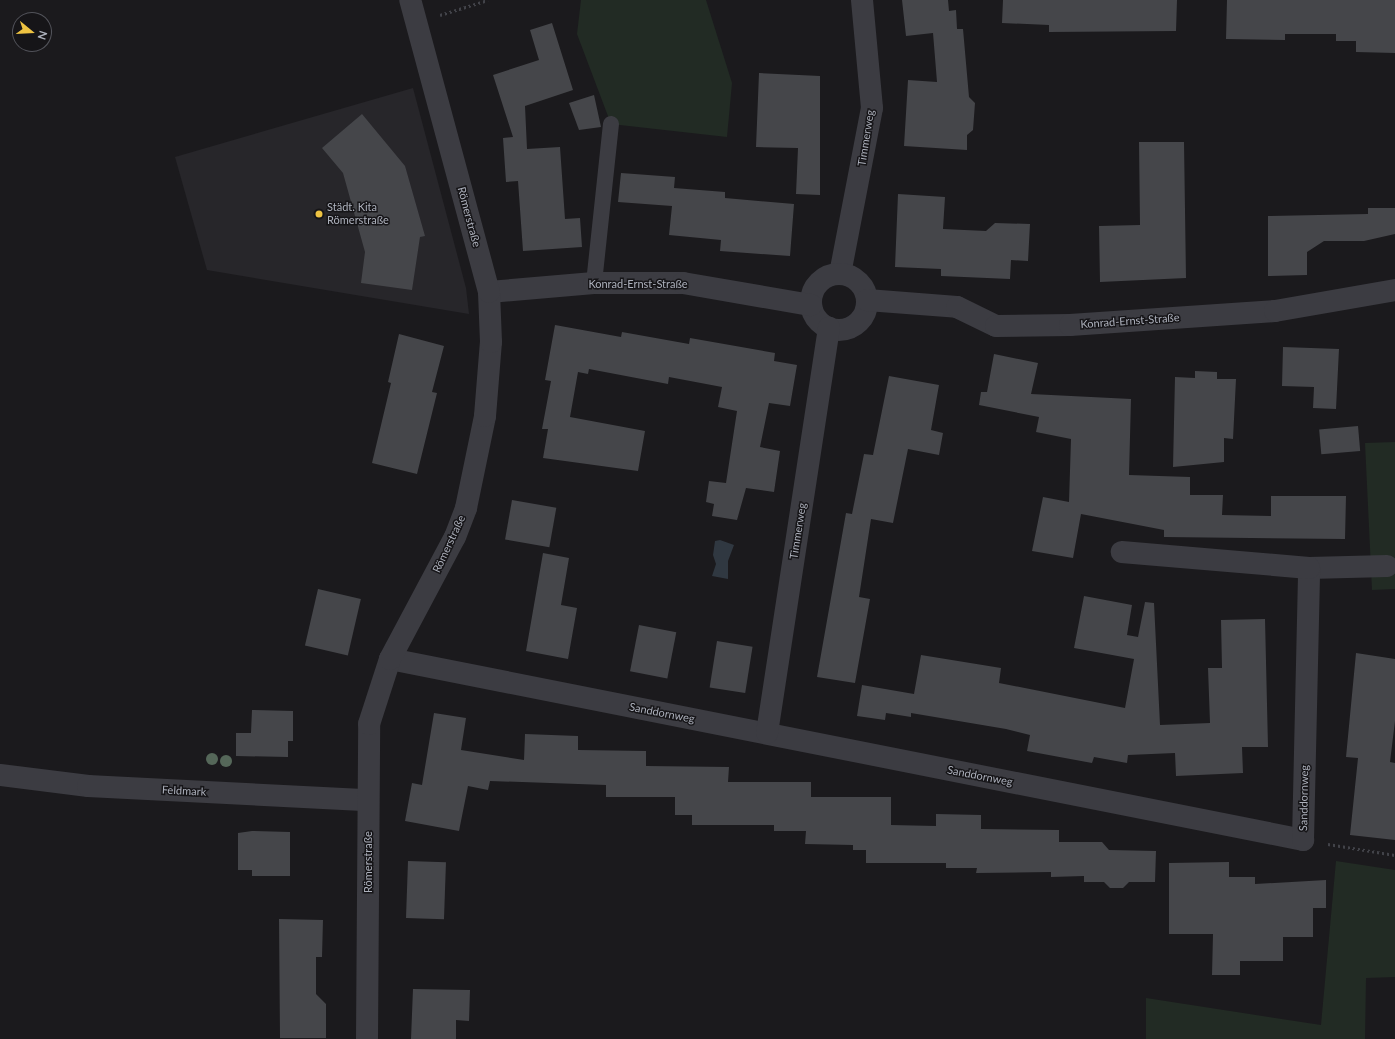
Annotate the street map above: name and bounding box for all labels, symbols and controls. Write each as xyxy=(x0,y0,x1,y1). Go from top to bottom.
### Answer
north arrow xyxy=(12,12,52,52)
text: N xyxy=(35,30,50,42)
street label: Timmerweg xyxy=(855,109,877,167)
street label: Römerstraße xyxy=(455,185,483,249)
place label: Städt. Kita Römerstraße xyxy=(327,201,389,227)
marker: Städt. Kita Römerstraße xyxy=(314,209,324,219)
street label: Konrad-Ernst-Straße xyxy=(588,277,688,291)
street label: Konrad-Ernst-Straße xyxy=(1080,311,1180,331)
street label: Timmerweg xyxy=(787,502,809,560)
street label: Römerstraße xyxy=(430,513,468,575)
street label: Sanddornweg xyxy=(628,700,696,726)
street label: Sanddornweg xyxy=(946,763,1014,789)
street label: Sanddornweg xyxy=(1297,765,1311,831)
street label: Feldmark xyxy=(161,783,207,799)
street label: Römerstraße xyxy=(361,831,375,893)

